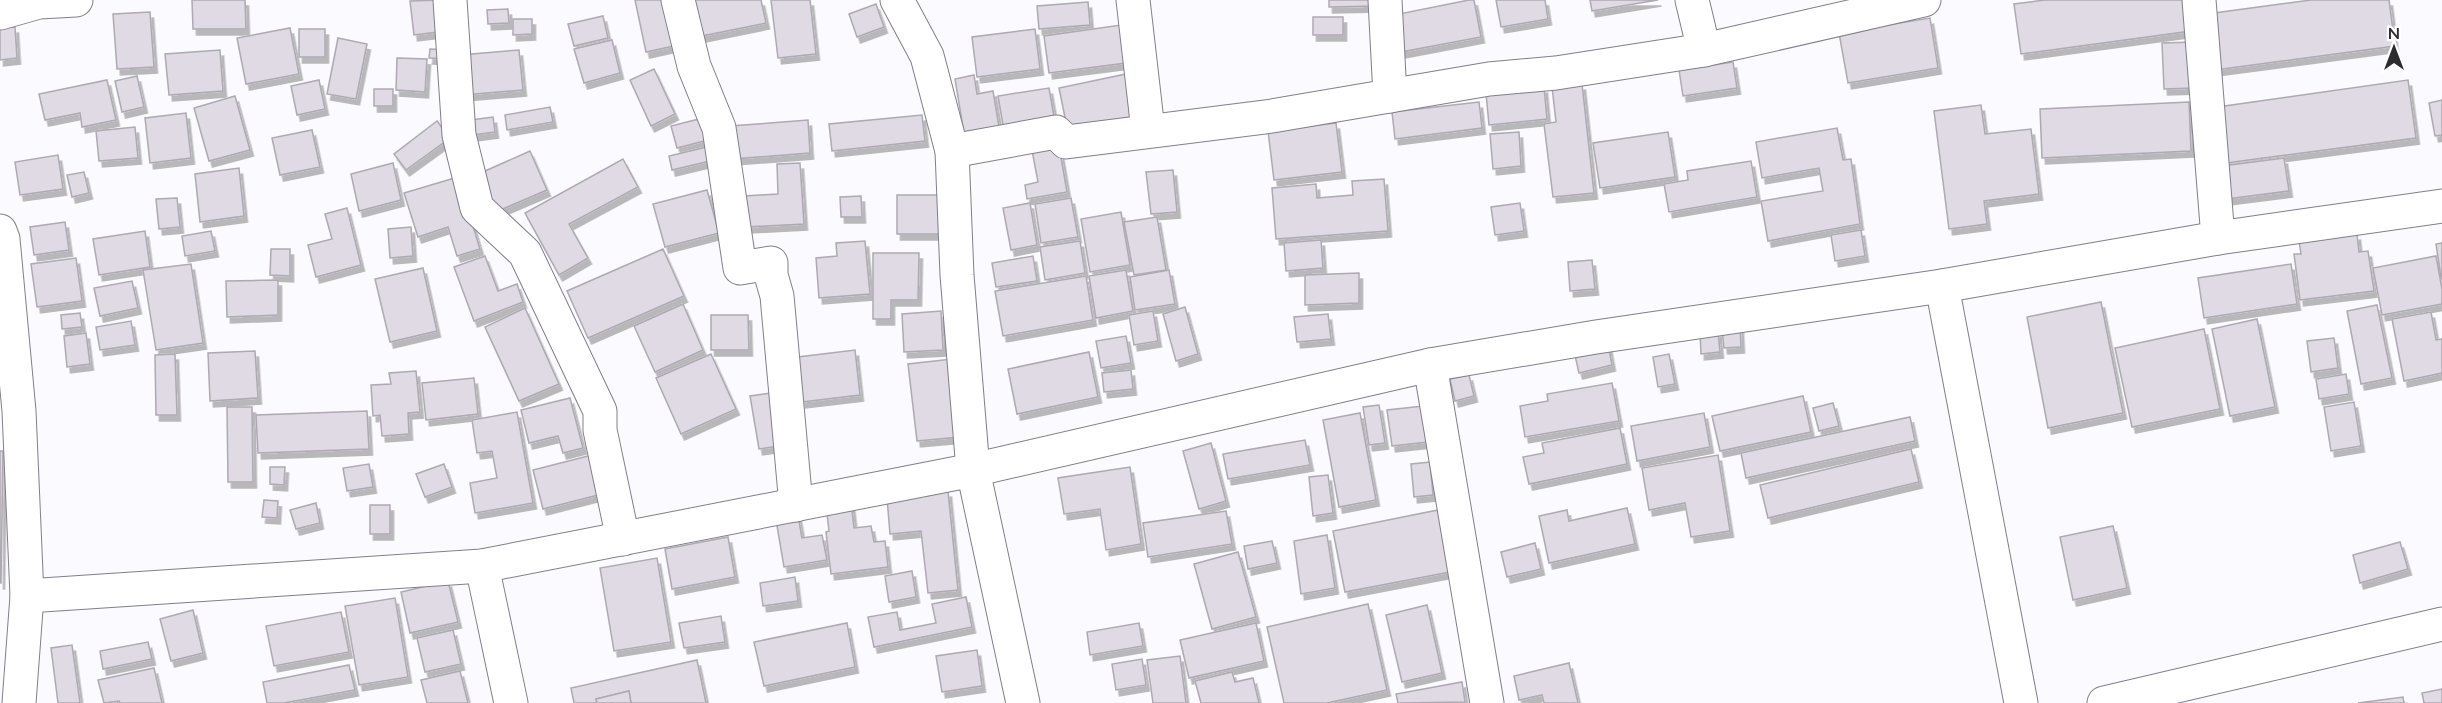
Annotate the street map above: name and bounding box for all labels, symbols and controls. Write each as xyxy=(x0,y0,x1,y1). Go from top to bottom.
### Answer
north arrow xyxy=(2364,18,2424,78)
text: N xyxy=(2388,23,2400,42)

